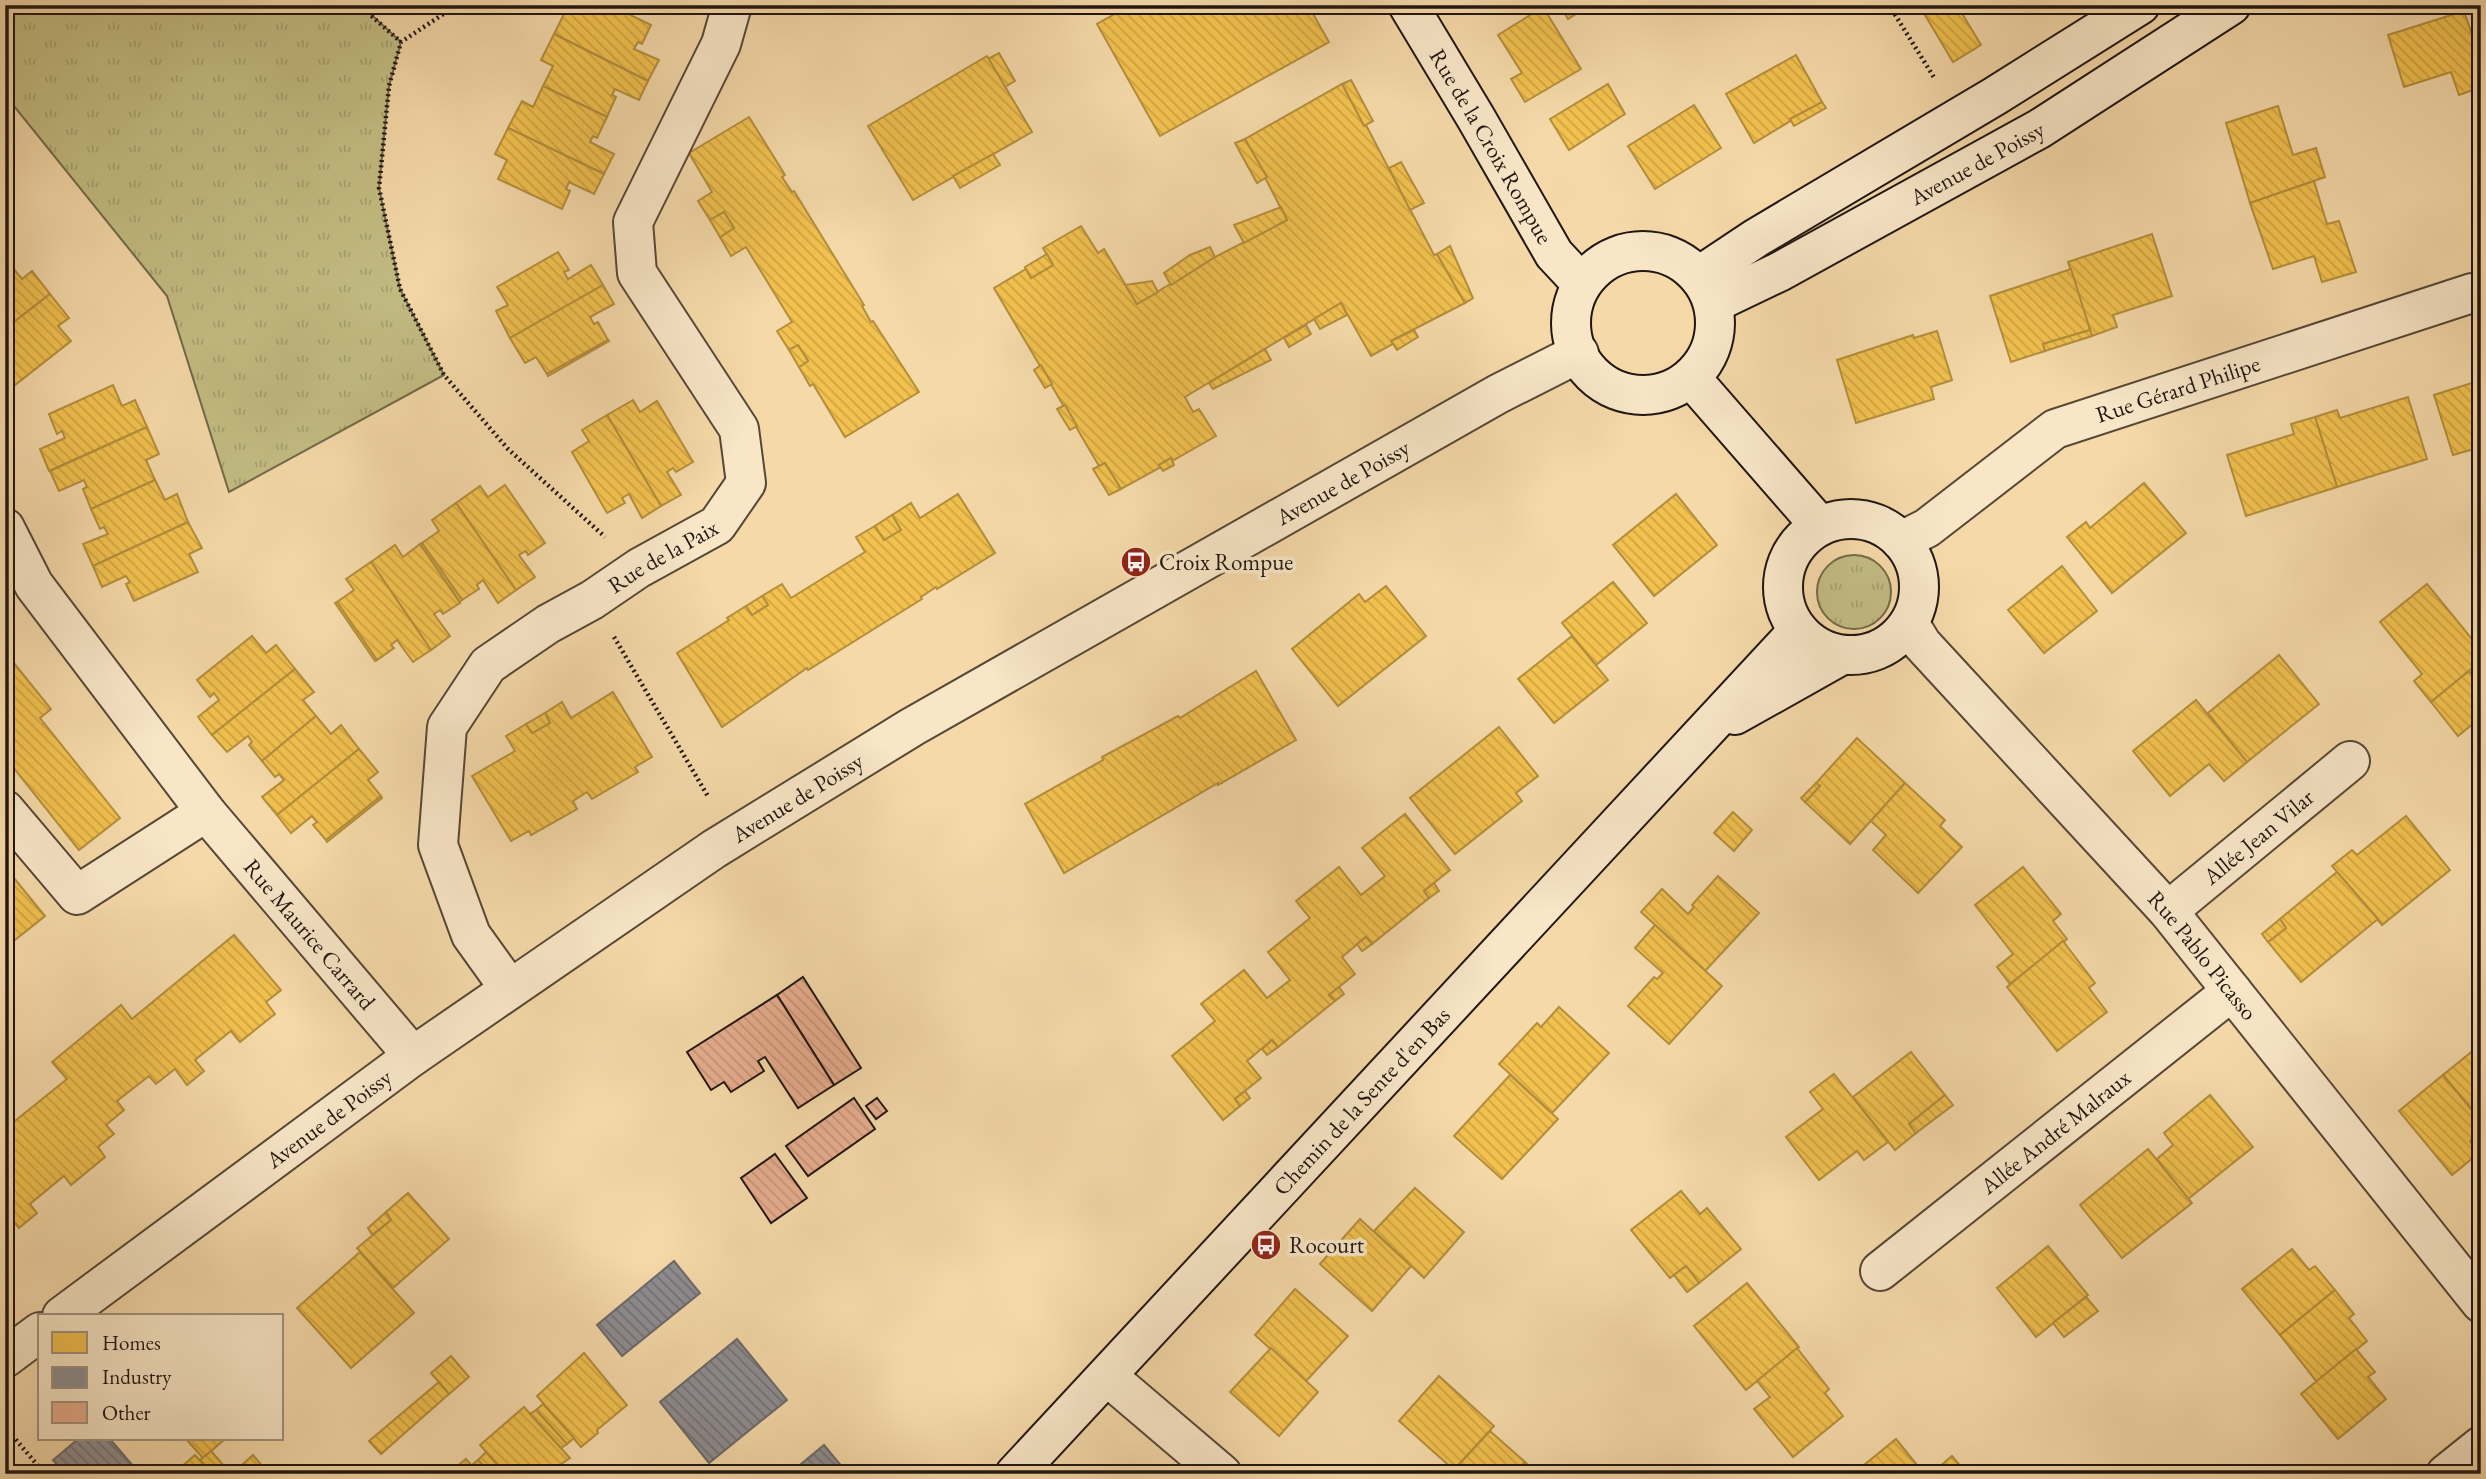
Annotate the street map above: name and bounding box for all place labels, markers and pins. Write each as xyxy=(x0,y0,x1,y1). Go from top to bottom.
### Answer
bus stop icon: Croix Rompue xyxy=(1119,545,1153,579)
place label: Croix Rompue xyxy=(1159,547,1293,577)
bus stop icon: Rocourt xyxy=(1249,1228,1283,1262)
place label: Rocourt xyxy=(1289,1230,1365,1260)

